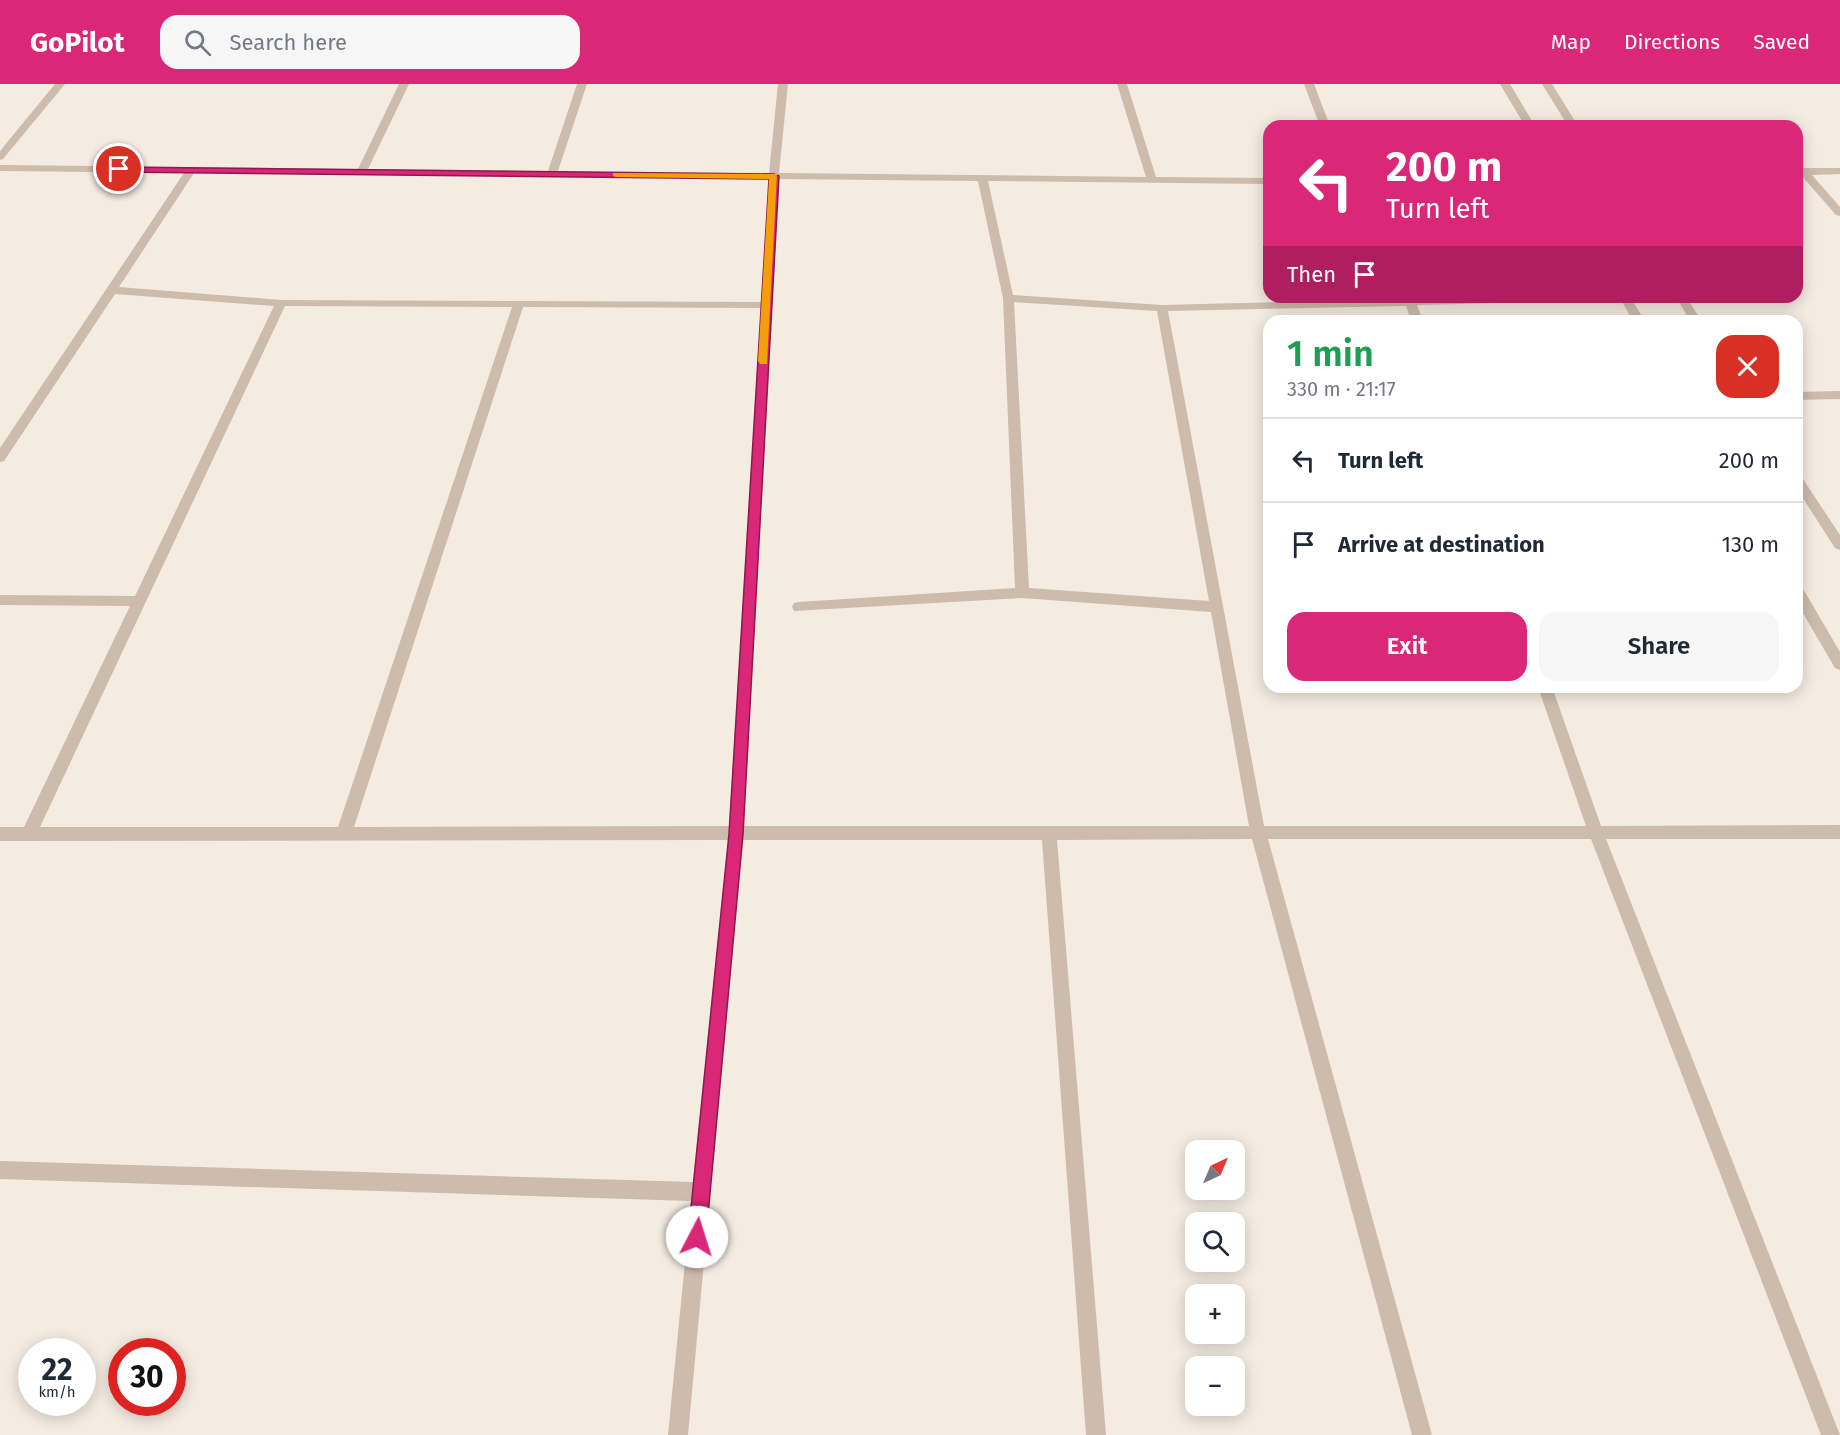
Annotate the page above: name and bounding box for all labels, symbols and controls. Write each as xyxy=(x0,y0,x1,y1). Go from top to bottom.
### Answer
search box xyxy=(160,15,580,69)
text: GoPilot xyxy=(30,26,124,59)
icon: search xyxy=(181,26,214,59)
text: Search here xyxy=(229,29,347,56)
text: Map xyxy=(1551,29,1591,55)
text: Directions xyxy=(1624,29,1720,55)
text: Saved xyxy=(1753,29,1810,55)
text: 200 m xyxy=(1386,142,1502,192)
pin xyxy=(93,143,144,194)
icon: left xyxy=(1287,144,1365,222)
icon: arrive xyxy=(102,152,135,185)
text: Turn left xyxy=(1386,193,1489,225)
icon: arrive xyxy=(1348,258,1381,291)
text: Then xyxy=(1287,261,1336,288)
text: 1 min xyxy=(1287,332,1374,376)
button: close xyxy=(1716,335,1779,398)
text: 330 m · 21:17 xyxy=(1287,377,1396,401)
icon: left xyxy=(1287,444,1320,477)
text: Turn left xyxy=(1338,447,1423,474)
text: 200 m xyxy=(1719,447,1779,474)
icon: arrive xyxy=(1287,528,1320,561)
text: Arrive at destination xyxy=(1338,531,1545,558)
text: 130 m xyxy=(1722,531,1779,558)
button: Exit xyxy=(1287,612,1527,681)
button: Share xyxy=(1539,612,1779,681)
north arrow xyxy=(1185,1140,1245,1200)
map controls xyxy=(1185,1140,1245,1416)
position arrow xyxy=(665,1205,729,1269)
button: search xyxy=(1185,1212,1245,1272)
button: + xyxy=(1185,1284,1245,1344)
speed limit sign: 30 xyxy=(108,1338,186,1416)
text: 22 xyxy=(41,1352,73,1388)
button: − xyxy=(1185,1356,1245,1416)
text: km/h xyxy=(38,1383,76,1401)

